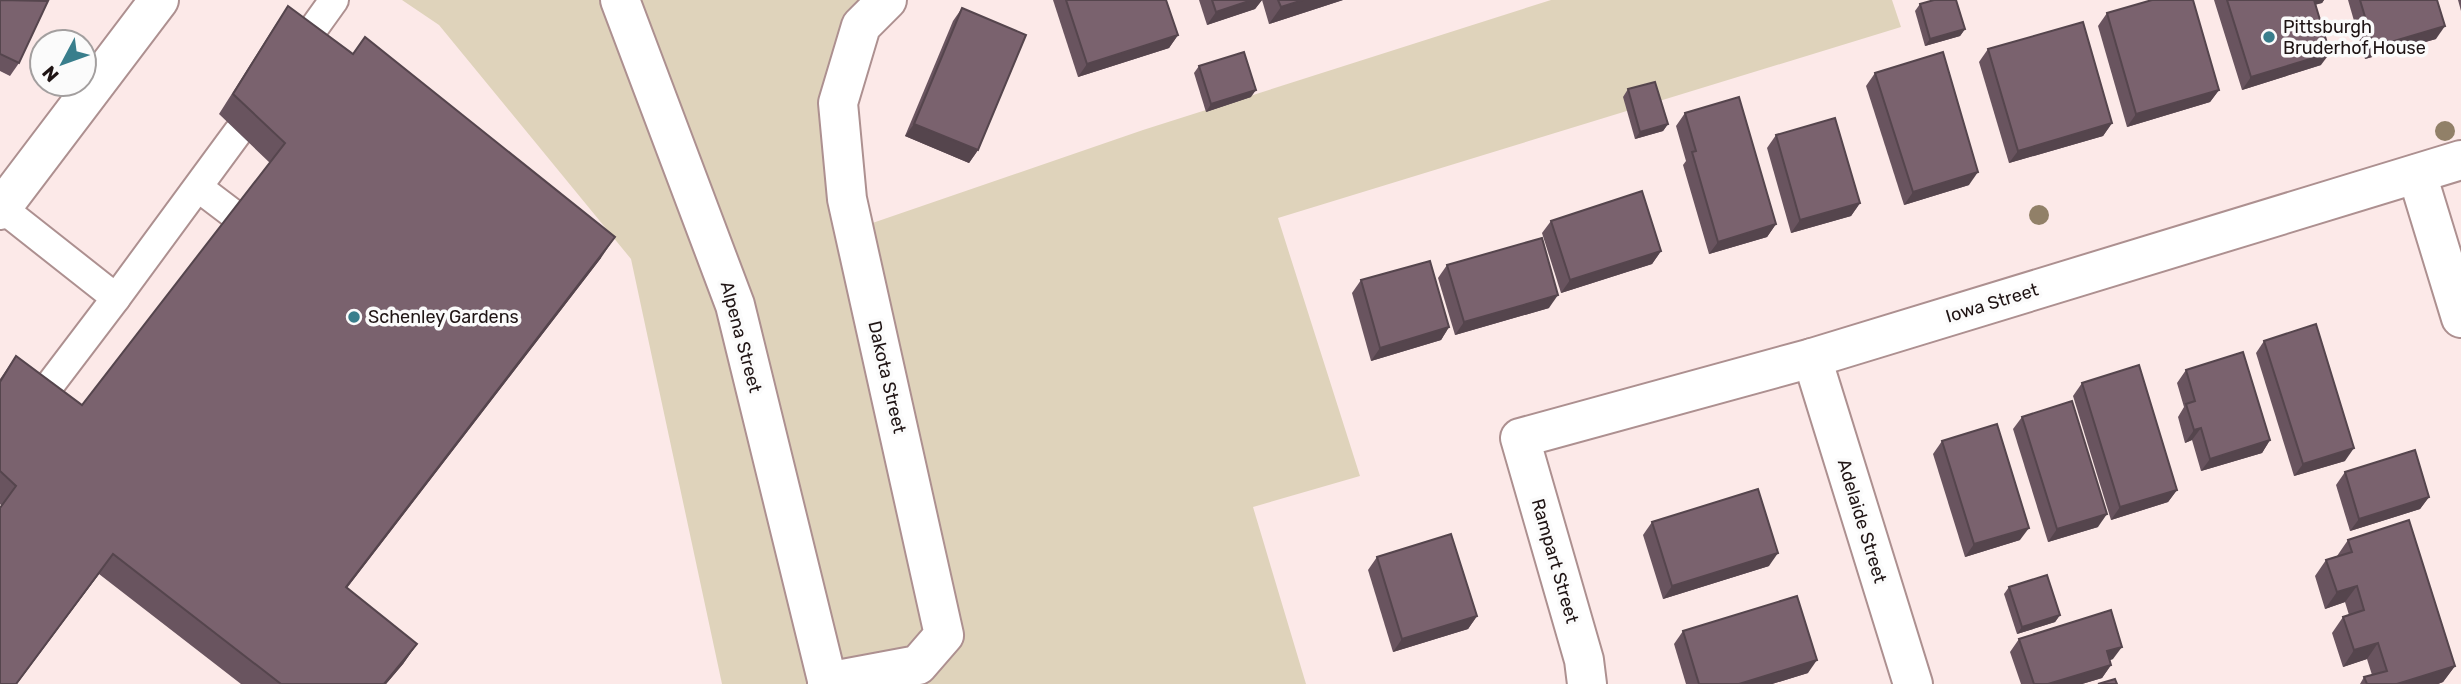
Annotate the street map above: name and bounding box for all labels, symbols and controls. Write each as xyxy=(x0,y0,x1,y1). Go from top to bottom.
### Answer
place label: Pittsburgh Bruderhof House xyxy=(2283,16,2426,59)
north arrow xyxy=(28,28,98,98)
marker: Pittsburgh Bruderhof House xyxy=(2261,29,2277,45)
text: N xyxy=(37,61,64,87)
street label: Alpena Street xyxy=(716,279,766,395)
street label: Iowa Street xyxy=(1943,279,2041,327)
place label: Schenley Gardens xyxy=(368,306,519,328)
marker: Schenley Gardens xyxy=(346,309,362,325)
street label: Dakota Street xyxy=(863,319,911,435)
street label: Adelaide Street xyxy=(1833,456,1891,586)
street label: Rampart Street xyxy=(1527,496,1583,626)

